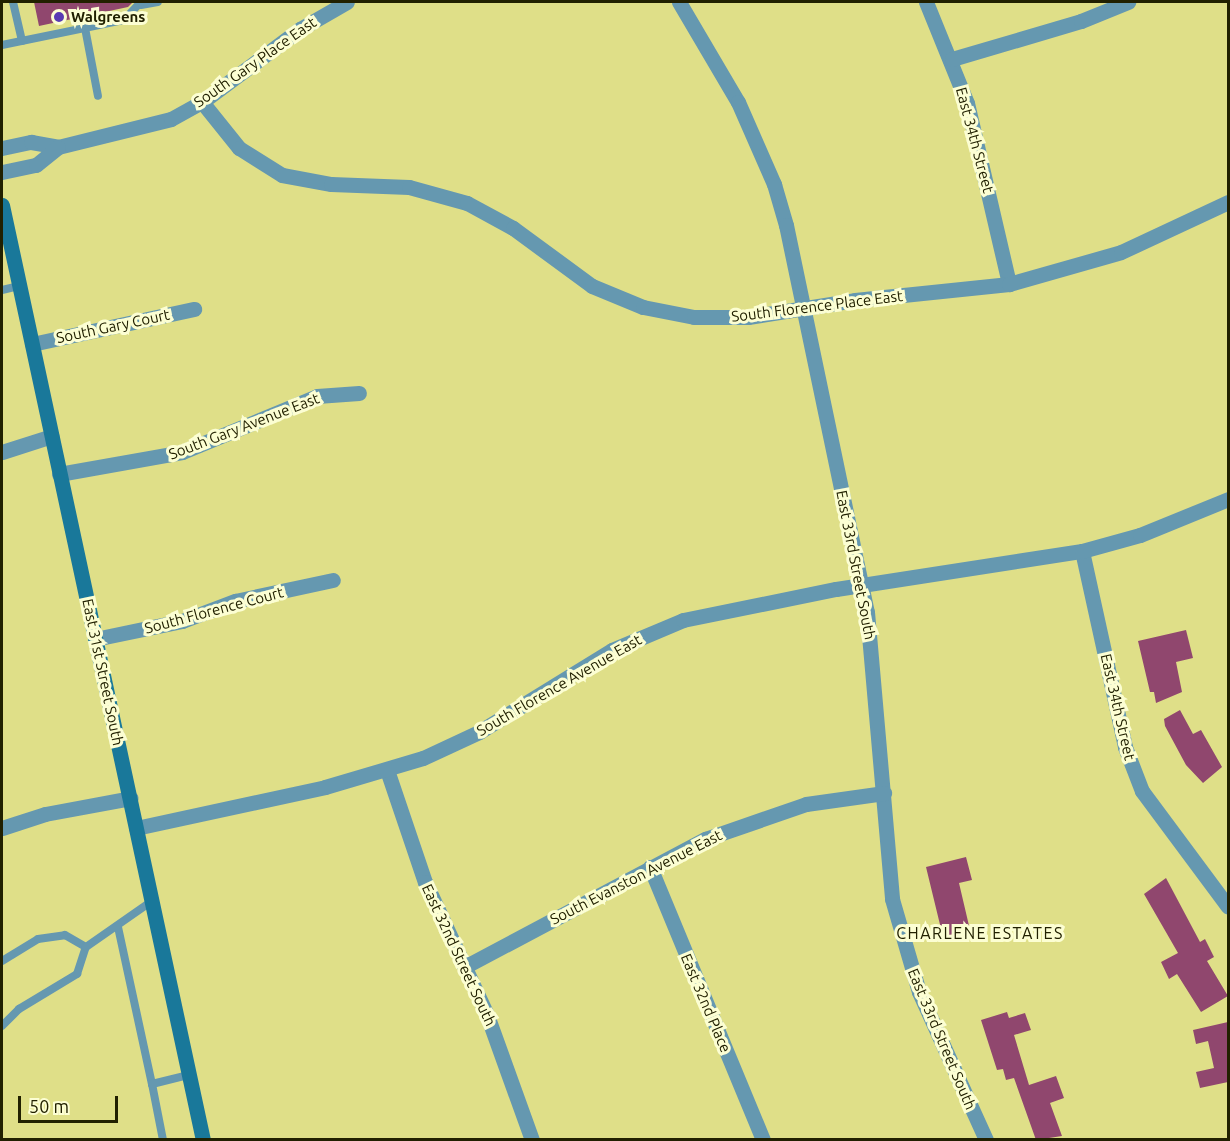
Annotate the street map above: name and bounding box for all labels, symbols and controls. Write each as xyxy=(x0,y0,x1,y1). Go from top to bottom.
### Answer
place label: Walgreens xyxy=(71,8,145,26)
marker: Walgreens xyxy=(52,10,66,24)
street label: South Gary Place East xyxy=(190,13,320,111)
street label: East 34th Street xyxy=(952,85,998,195)
street label: South Florence Place East xyxy=(730,287,904,325)
street label: South Gary Court xyxy=(55,305,171,347)
street label: South Gary Avenue East xyxy=(166,389,322,463)
street label: East 33rd Street South xyxy=(833,489,879,641)
street label: South Florence Court xyxy=(143,583,285,637)
street label: East 31st Street South xyxy=(79,597,127,747)
street label: South Florence Avenue East xyxy=(473,630,645,740)
street label: East 34th Street xyxy=(1097,652,1139,762)
street label: South Evanston Avenue East xyxy=(547,826,725,928)
street label: East 32nd Street South xyxy=(418,881,500,1029)
district label: CHARLENE ESTATES xyxy=(896,923,1064,943)
street label: East 32nd Place xyxy=(677,951,735,1055)
street label: East 33rd Street South xyxy=(904,966,980,1112)
scale bar xyxy=(21,1084,122,1122)
text: 50 m xyxy=(29,1096,69,1116)

